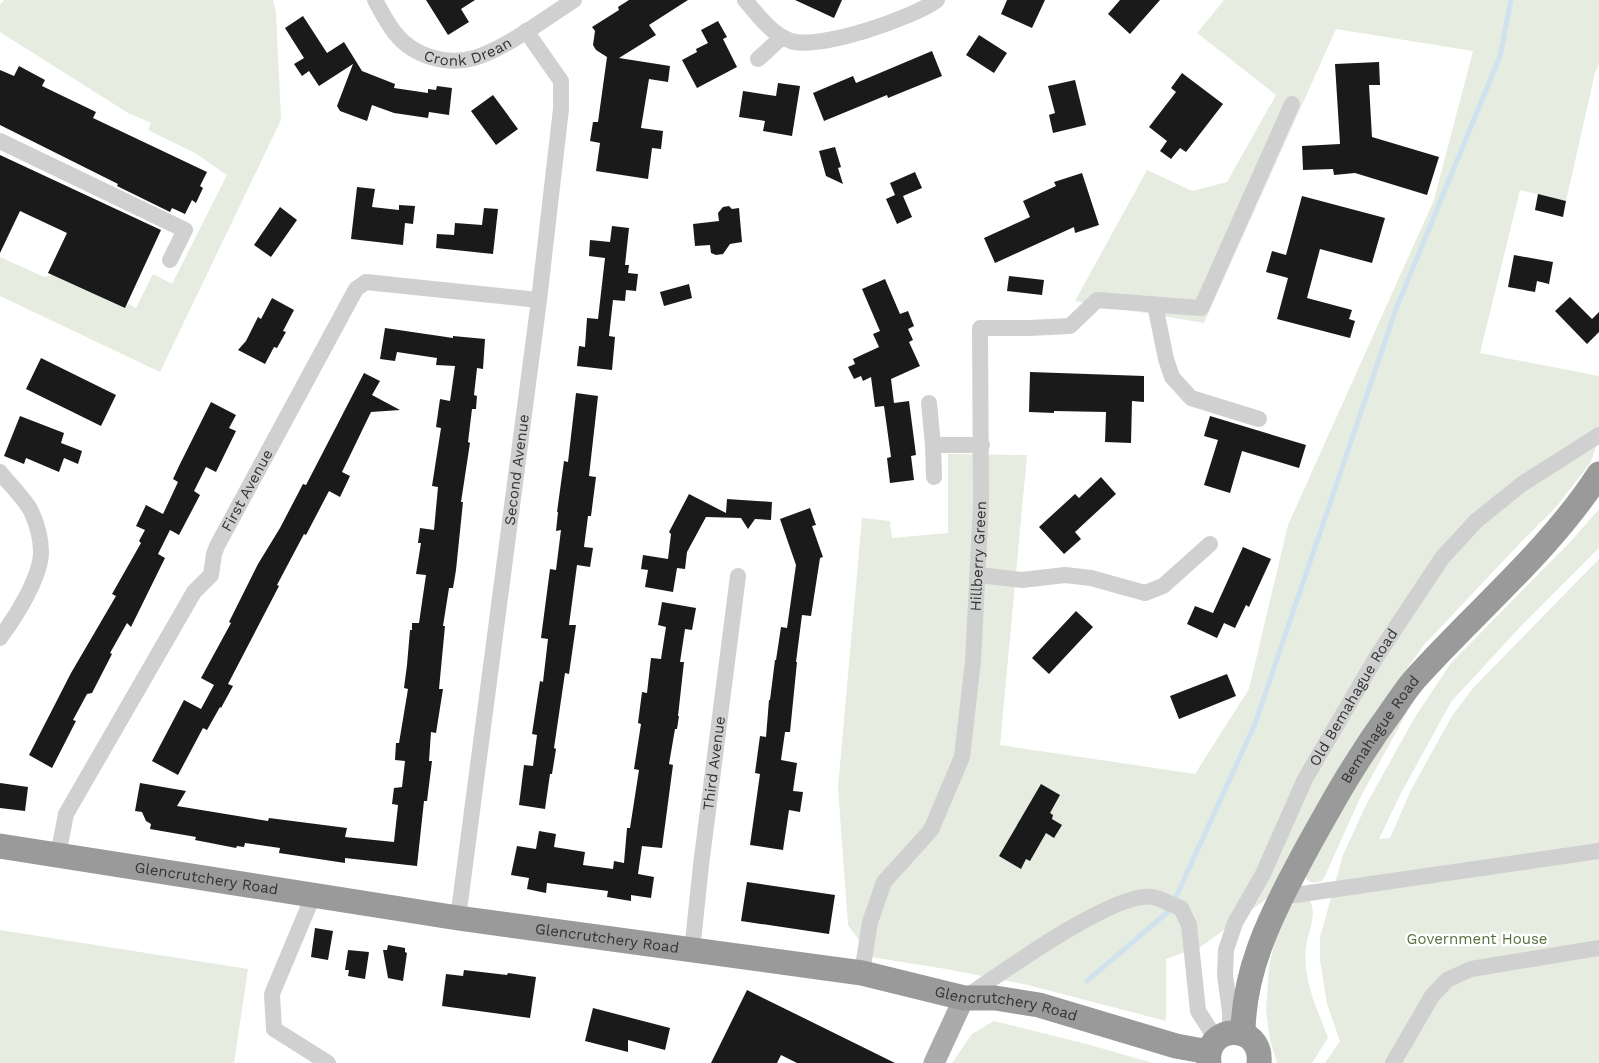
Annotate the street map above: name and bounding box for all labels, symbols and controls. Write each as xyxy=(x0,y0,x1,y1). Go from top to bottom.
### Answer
street label: Cronk Drean xyxy=(421,33,515,70)
street label: Second Avenue xyxy=(501,413,533,527)
street label: First Avenue xyxy=(218,446,277,535)
street label: Hillberry Green xyxy=(967,501,990,612)
street label: Old Bemahague Road xyxy=(1306,626,1402,770)
street label: Bemahague Road xyxy=(1337,674,1425,788)
street label: Third Avenue xyxy=(699,715,729,812)
street label: Glencrutchery Road xyxy=(133,858,280,899)
street label: Glencrutchery Road xyxy=(534,920,680,957)
park label: Government House xyxy=(1407,930,1547,948)
street label: Glencrutchery Road xyxy=(933,982,1080,1025)

